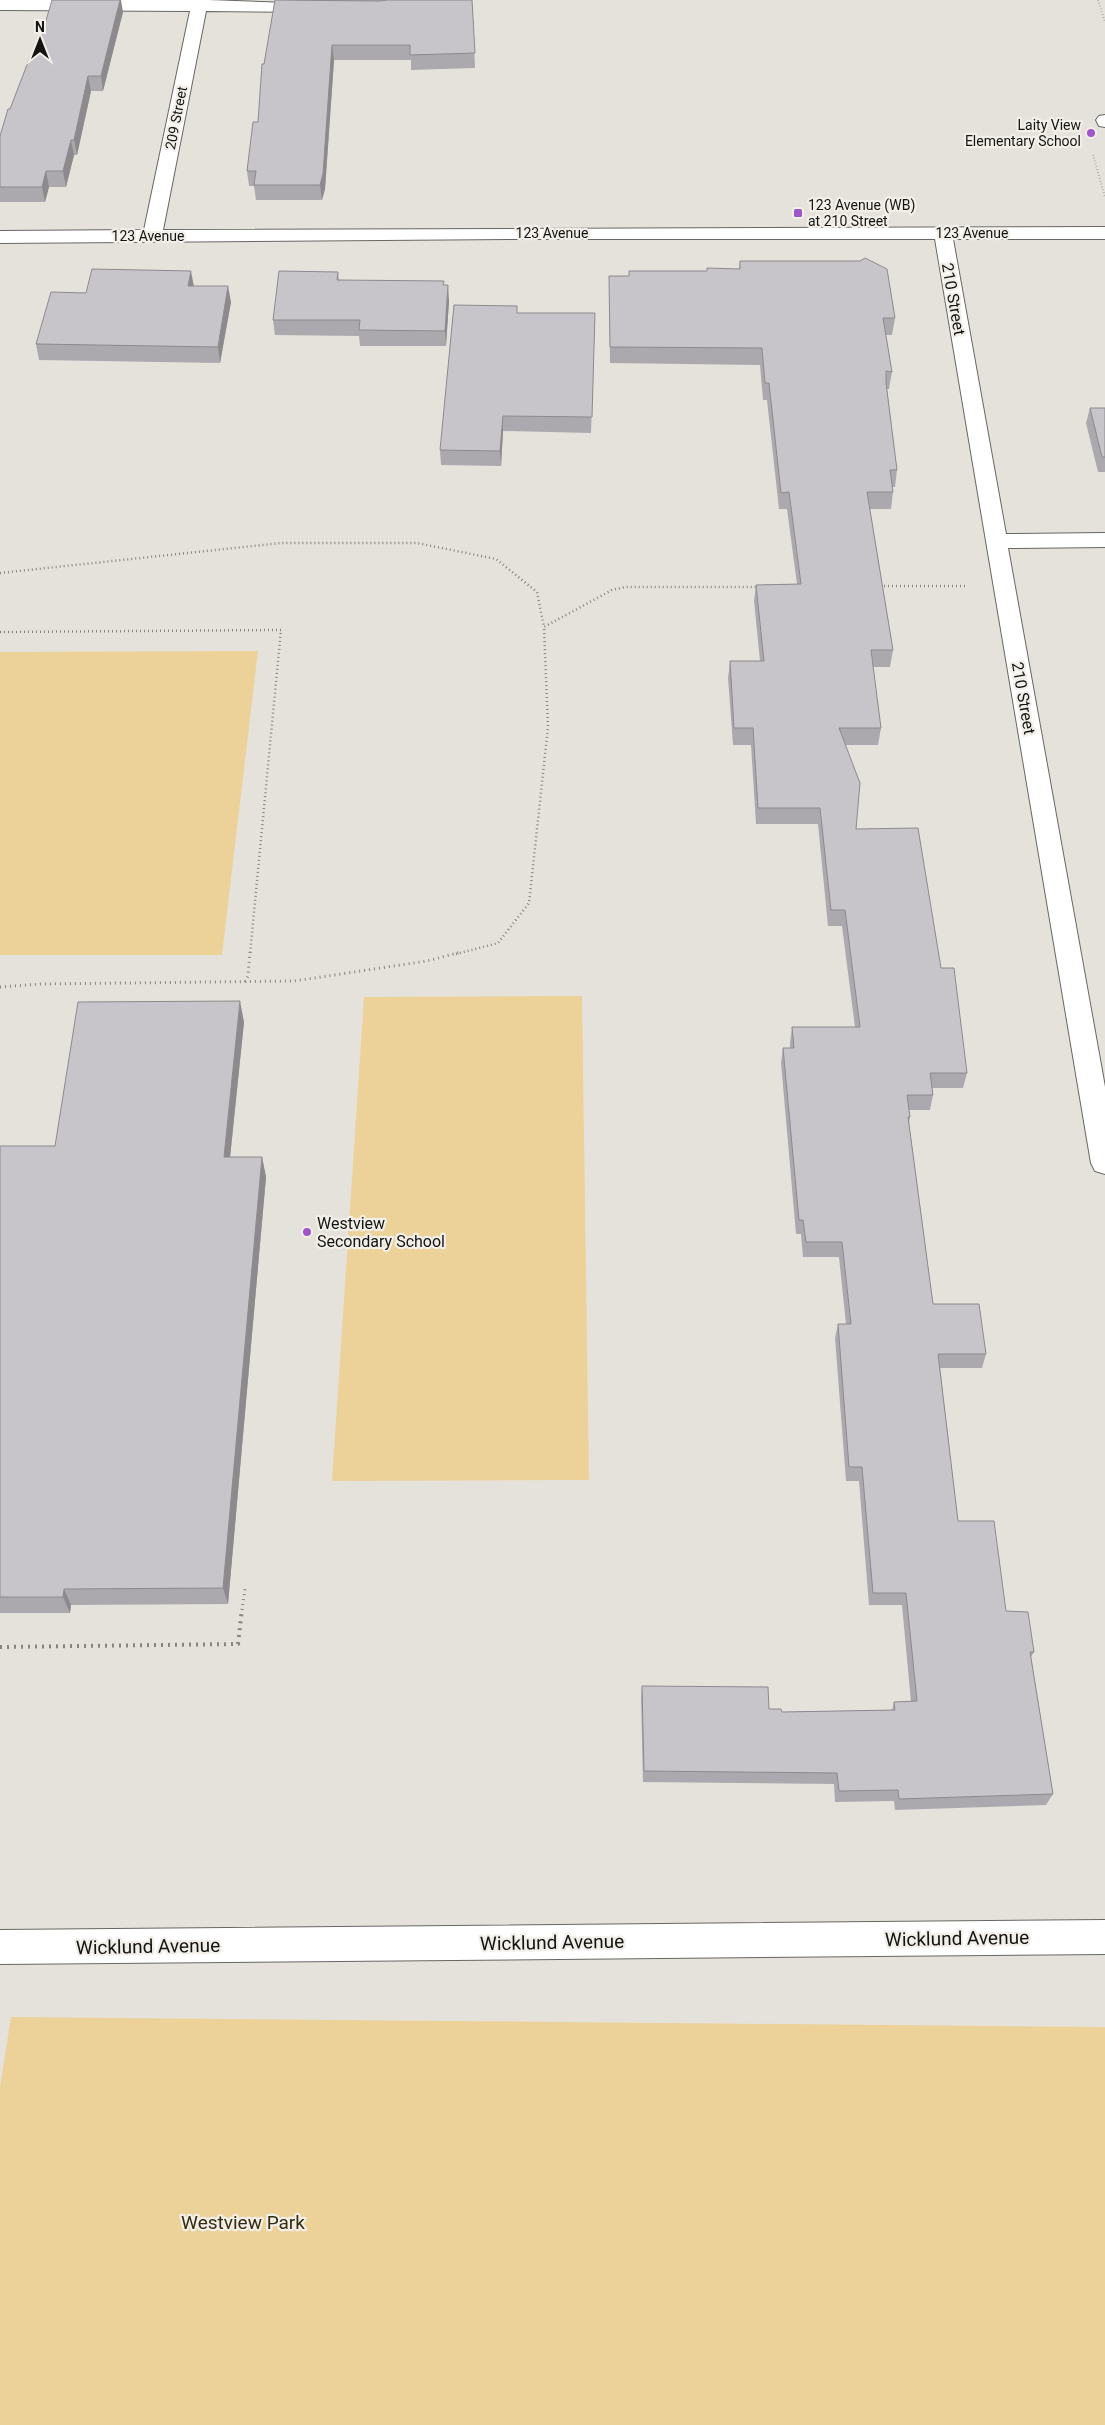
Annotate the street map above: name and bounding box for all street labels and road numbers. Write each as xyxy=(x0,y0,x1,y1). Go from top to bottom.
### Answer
street label: 209 Street xyxy=(162,85,190,151)
street label: 123 Avenue xyxy=(516,225,588,241)
street label: 123 Avenue xyxy=(936,225,1008,241)
street label: 123 Avenue xyxy=(112,228,184,244)
street label: 210 Street xyxy=(938,261,969,337)
street label: 210 Street xyxy=(1008,660,1039,736)
street label: Wicklund Avenue xyxy=(885,1926,1029,1951)
street label: Wicklund Avenue xyxy=(480,1930,624,1955)
street label: Wicklund Avenue xyxy=(76,1934,220,1959)

